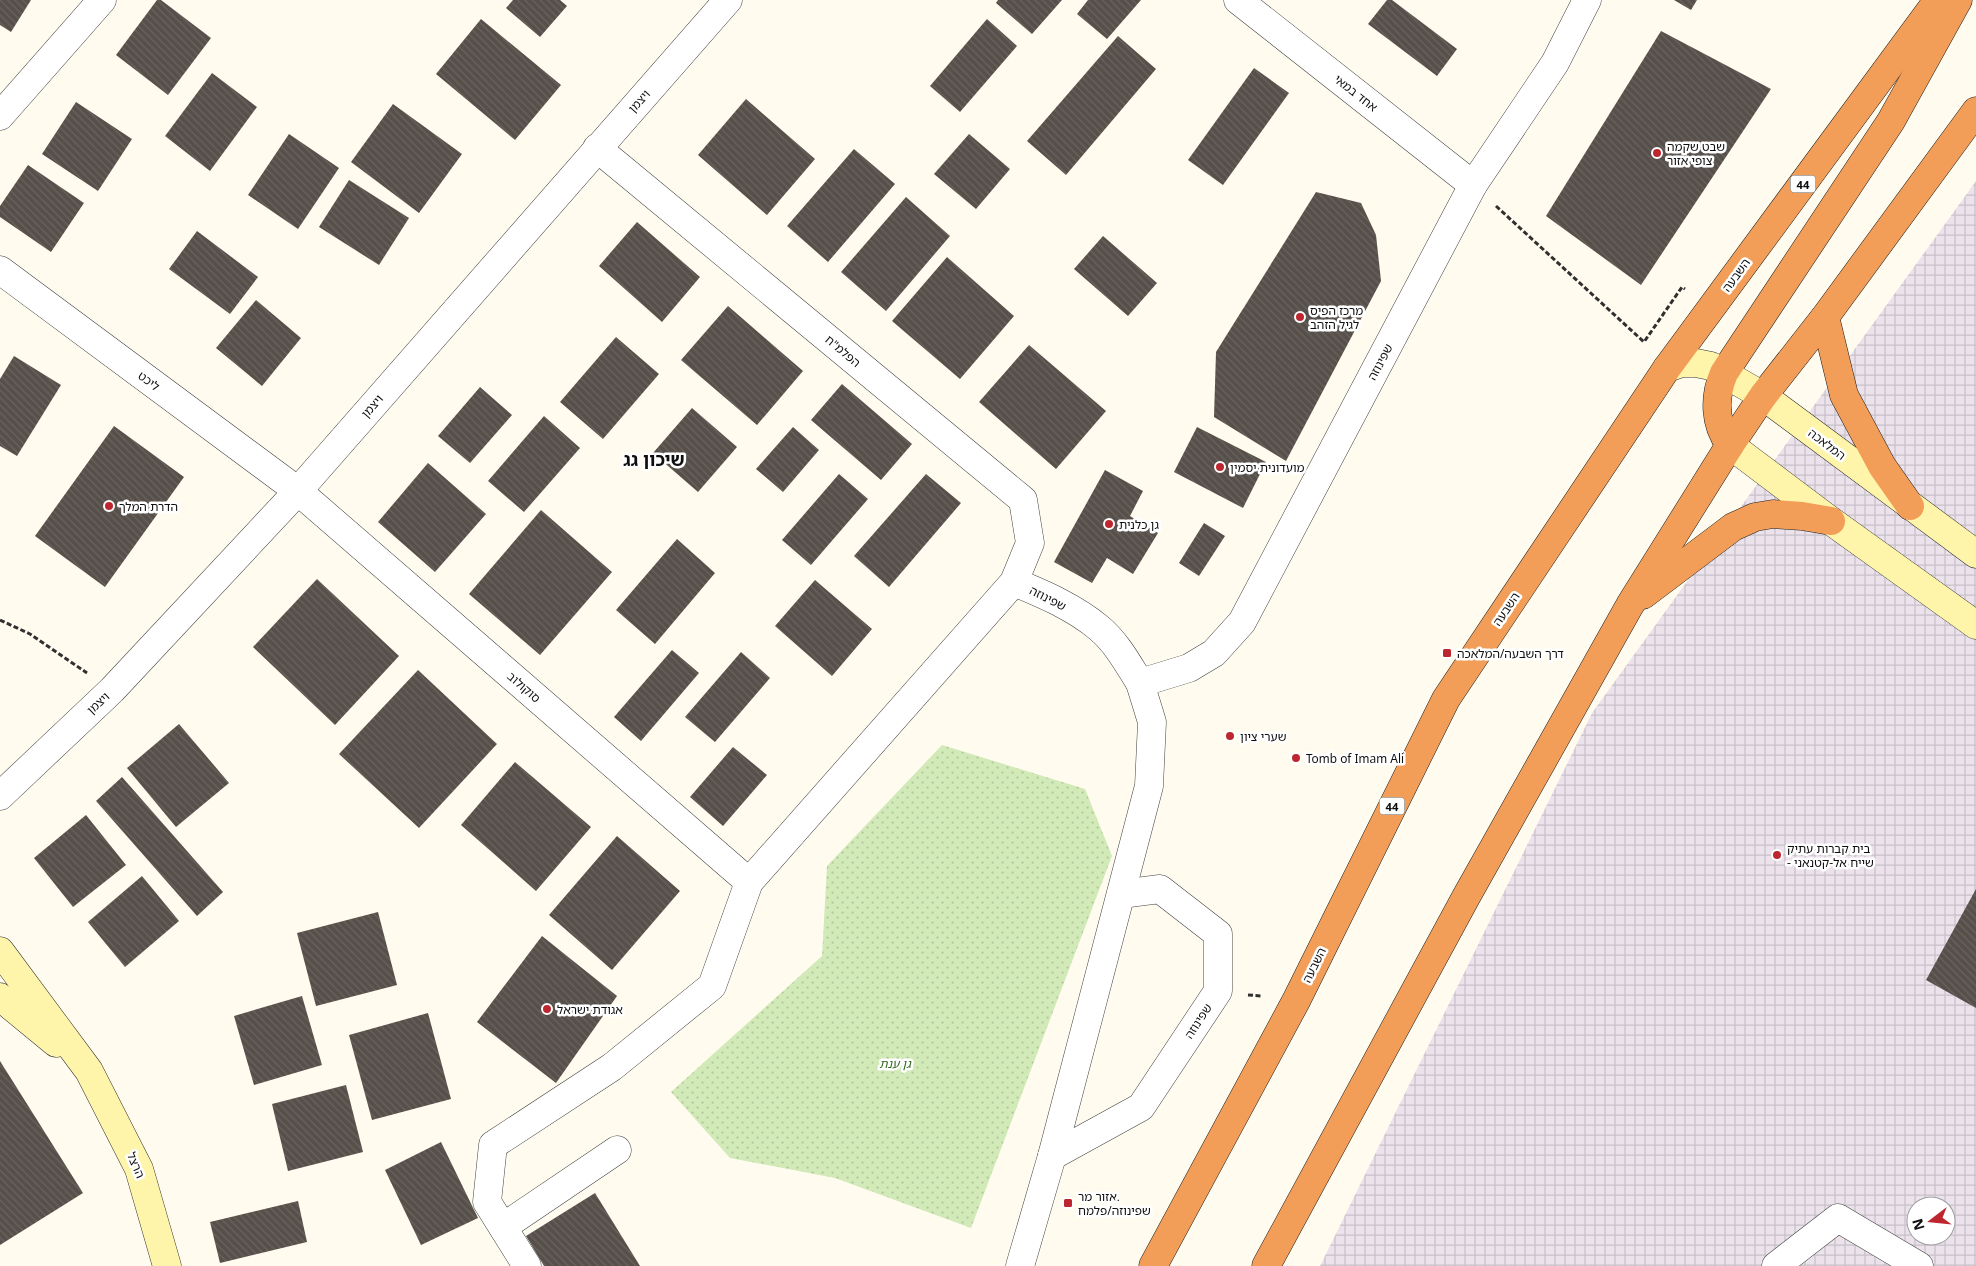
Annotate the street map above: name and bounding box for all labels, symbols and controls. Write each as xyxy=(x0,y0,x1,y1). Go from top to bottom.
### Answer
street label: אחד במאי xyxy=(1331,71,1382,116)
street label: ויצמן xyxy=(624,86,654,116)
place label: שבט שקמה צופי אזור xyxy=(1667,138,1725,169)
marker: שבט שקמה צופי אזור xyxy=(1651,147,1663,159)
road number: 44 xyxy=(1790,175,1816,192)
street label: השבעה xyxy=(1718,255,1754,295)
place label: מרכז הפיס לגיל הזהב xyxy=(1310,302,1363,333)
marker: מרכז הפיס לגיל הזהב xyxy=(1294,311,1306,323)
street label: הפלמ"ח xyxy=(822,331,864,371)
street label: שפינוזה xyxy=(1363,341,1397,383)
street label: ליכט xyxy=(135,367,163,395)
street label: ויצמן xyxy=(357,391,387,421)
street label: המלאכה xyxy=(1805,424,1849,464)
district label: שיכון גג xyxy=(623,447,685,471)
place label: מועדונית יסמין xyxy=(1230,459,1305,476)
marker: מועדונית יסמין xyxy=(1214,461,1226,473)
place label: הדרת המלך xyxy=(119,498,178,515)
marker: הדרת המלך xyxy=(103,500,115,512)
place label: גן כלנית xyxy=(1119,516,1160,533)
marker: גן כלנית xyxy=(1103,518,1115,530)
street label: שפינוזה xyxy=(1027,582,1069,614)
street label: השבעה xyxy=(1488,589,1524,629)
place label: דרך השבעה/המלאכה xyxy=(1457,645,1564,662)
marker: דרך השבעה/המלאכה xyxy=(1441,647,1453,659)
street label: סוקולוב xyxy=(504,668,545,706)
street label: ויצמן xyxy=(83,688,113,718)
place label: שערי ציון xyxy=(1240,728,1286,745)
marker: שערי ציון xyxy=(1224,730,1236,742)
place label: Tomb of Imam Ali xyxy=(1306,750,1404,767)
marker: Tomb of Imam Ali xyxy=(1290,752,1302,764)
road number: 44 xyxy=(1380,798,1404,814)
place label: בית קברות עתיק - שייח אל-קטנאני xyxy=(1787,840,1874,871)
marker: בית קברות עתיק - שייח אל-קטנאני xyxy=(1771,849,1783,861)
street label: השבעה xyxy=(1298,944,1330,986)
street label: שפינוזה xyxy=(1180,1000,1216,1042)
place label: אגודת ישראל xyxy=(557,1001,623,1018)
marker: אגודת ישראל xyxy=(541,1003,553,1015)
park label: גן ענת xyxy=(879,1055,912,1072)
street label: הרצל xyxy=(123,1149,149,1181)
place label: אזור מר. שפינוזה/פלמח xyxy=(1078,1188,1151,1219)
north arrow xyxy=(1906,1196,1956,1246)
marker: אזור מר. שפינוזה/פלמח xyxy=(1062,1197,1074,1209)
text: N xyxy=(1907,1217,1929,1233)

